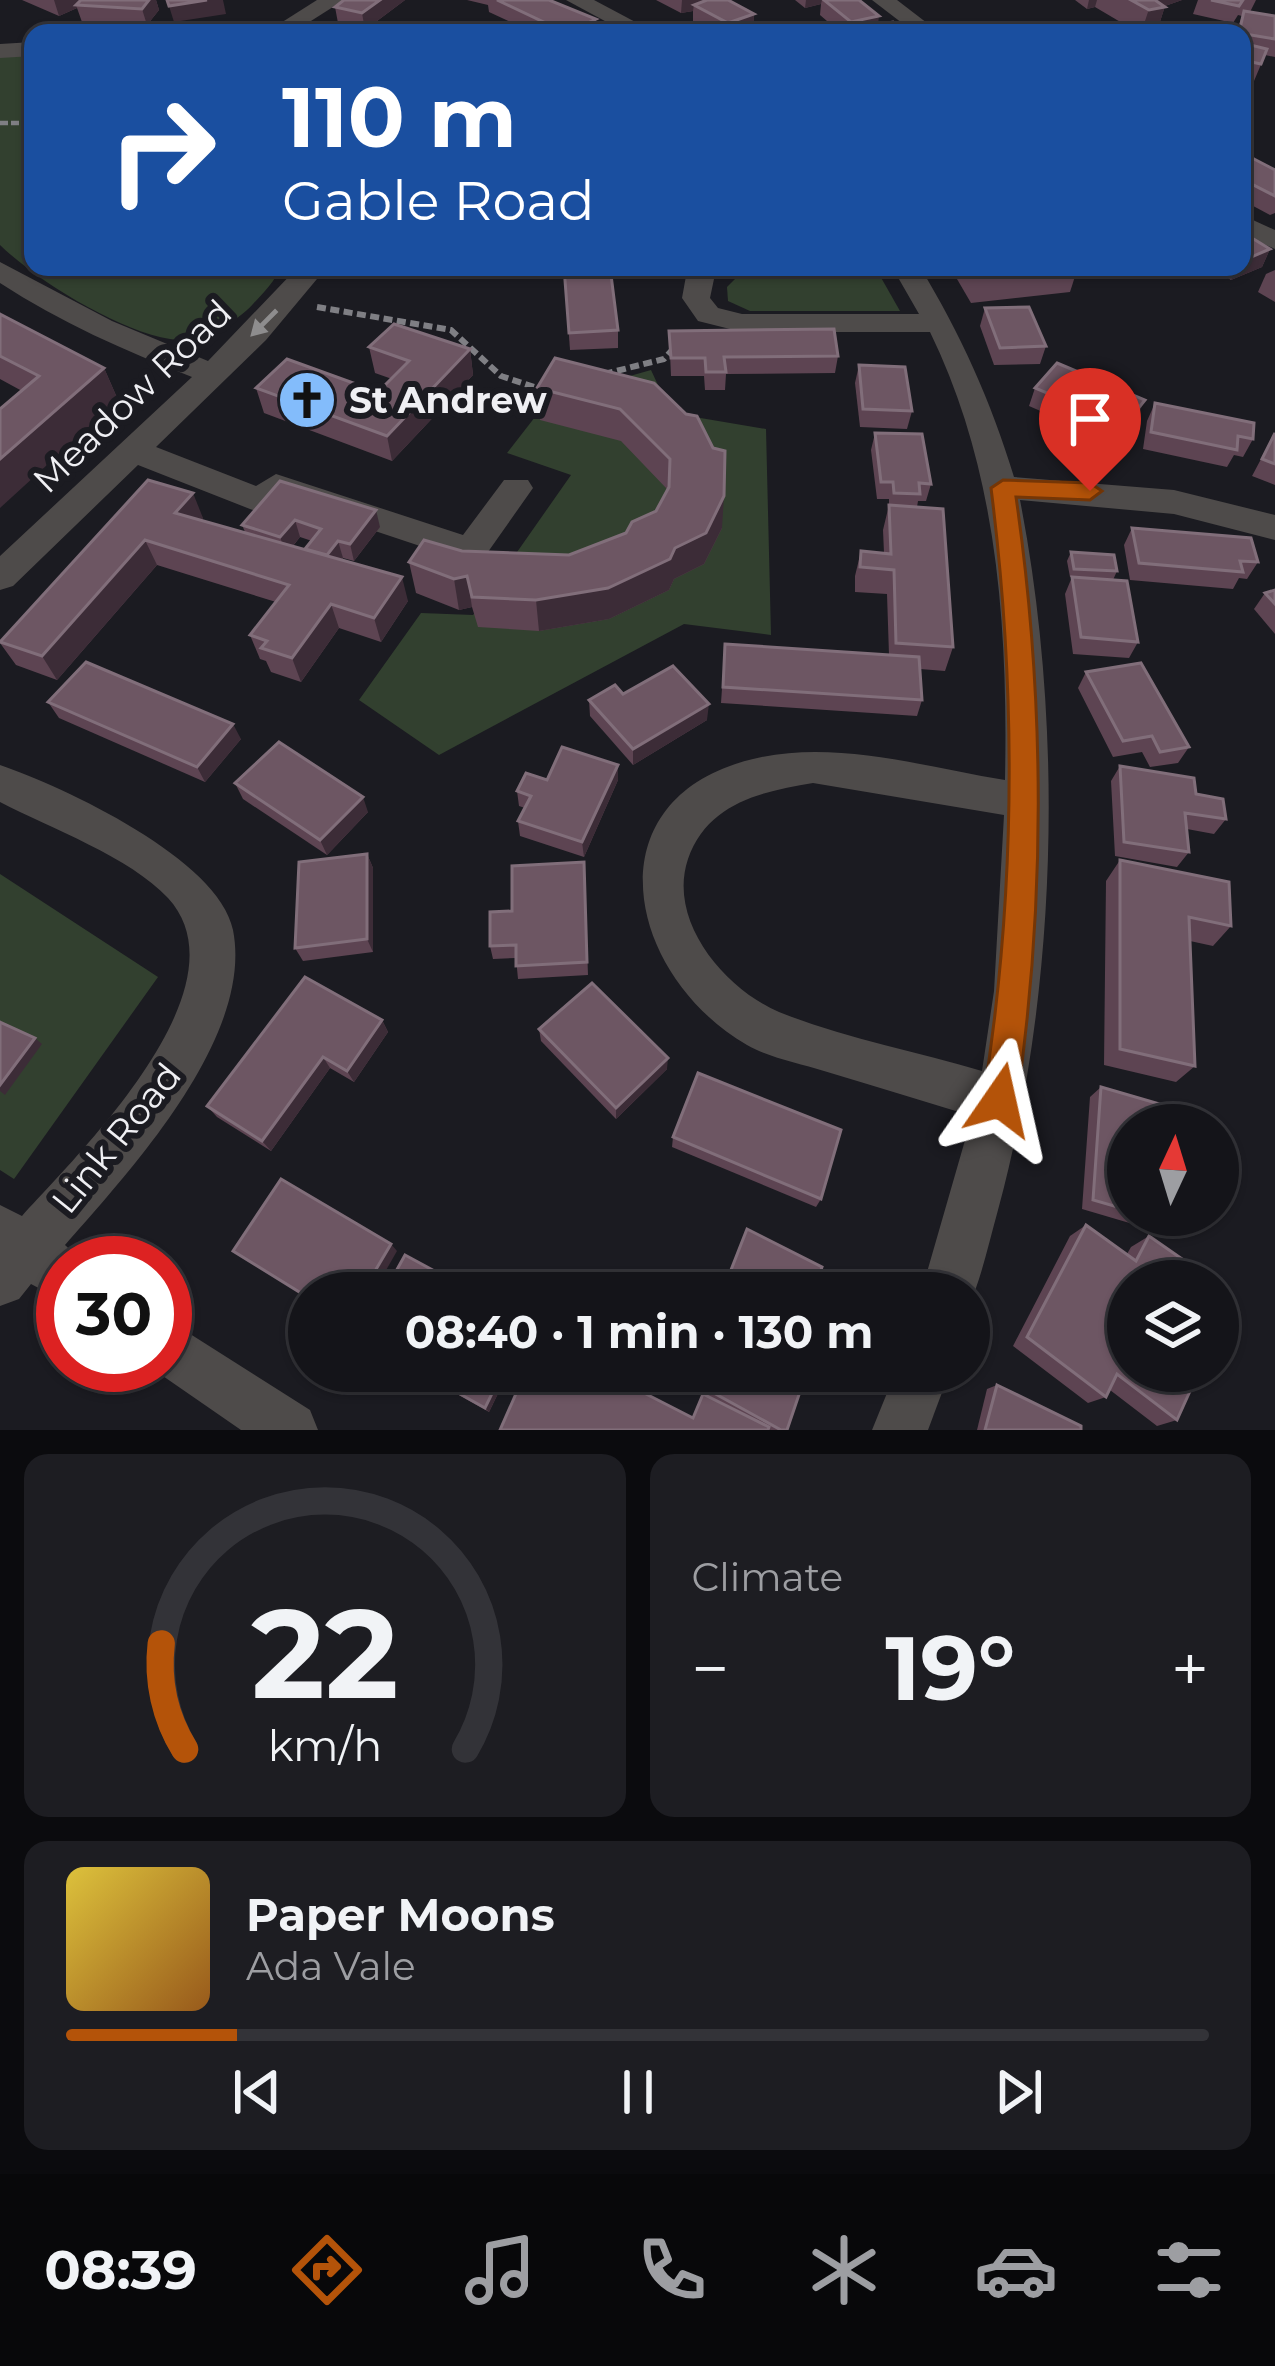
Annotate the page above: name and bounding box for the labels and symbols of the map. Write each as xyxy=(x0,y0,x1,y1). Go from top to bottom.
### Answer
street label: Meadow Road xyxy=(24,290,240,502)
one-way arrow xyxy=(251,308,279,337)
pin xyxy=(1039,368,1141,491)
church icon: St Andrew xyxy=(276,369,338,431)
place label: St Andrew xyxy=(349,378,547,422)
position arrow xyxy=(937,1037,1063,1163)
street label: Link Road xyxy=(42,1054,190,1222)
north arrow xyxy=(1107,1104,1239,1236)
speed limit sign: 30 xyxy=(36,1236,192,1392)

